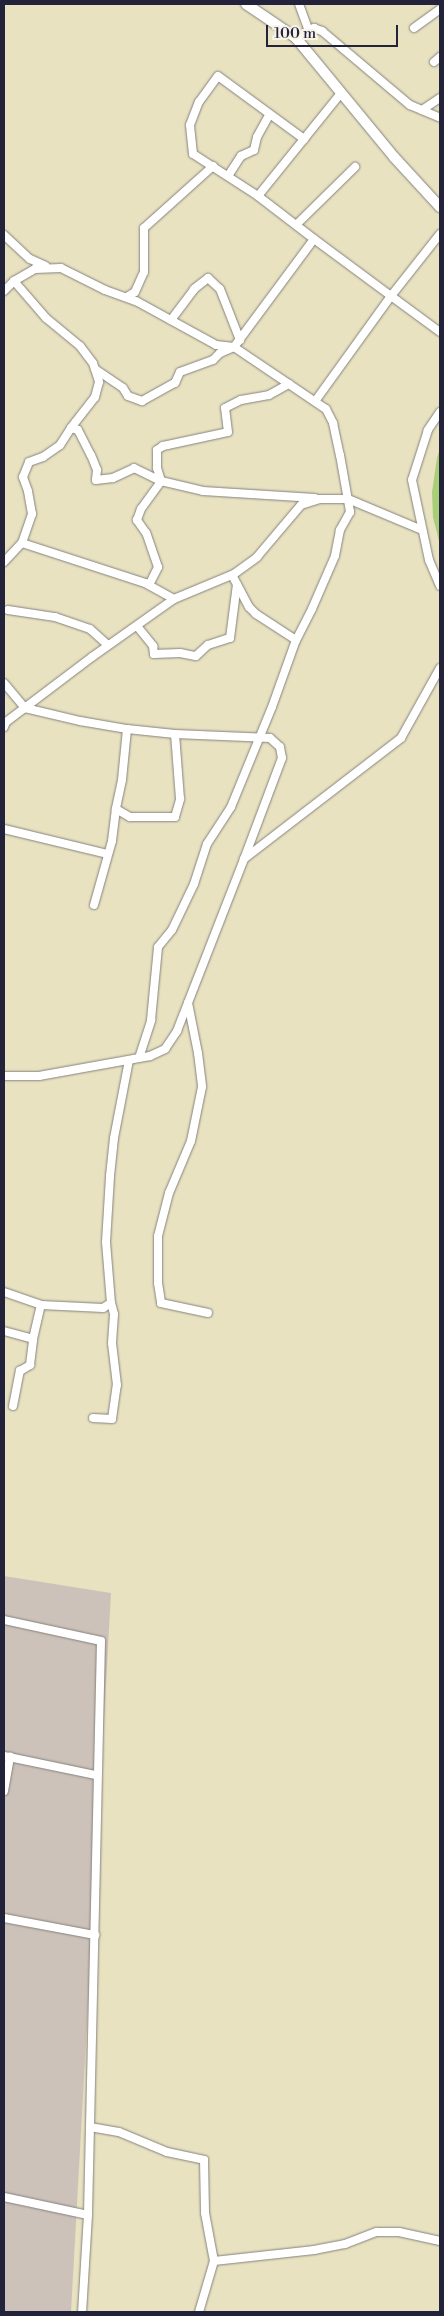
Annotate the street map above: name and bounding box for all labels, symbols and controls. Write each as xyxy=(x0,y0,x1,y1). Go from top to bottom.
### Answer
scale bar xyxy=(269,15,402,47)
text: 100 m xyxy=(274,24,316,43)

